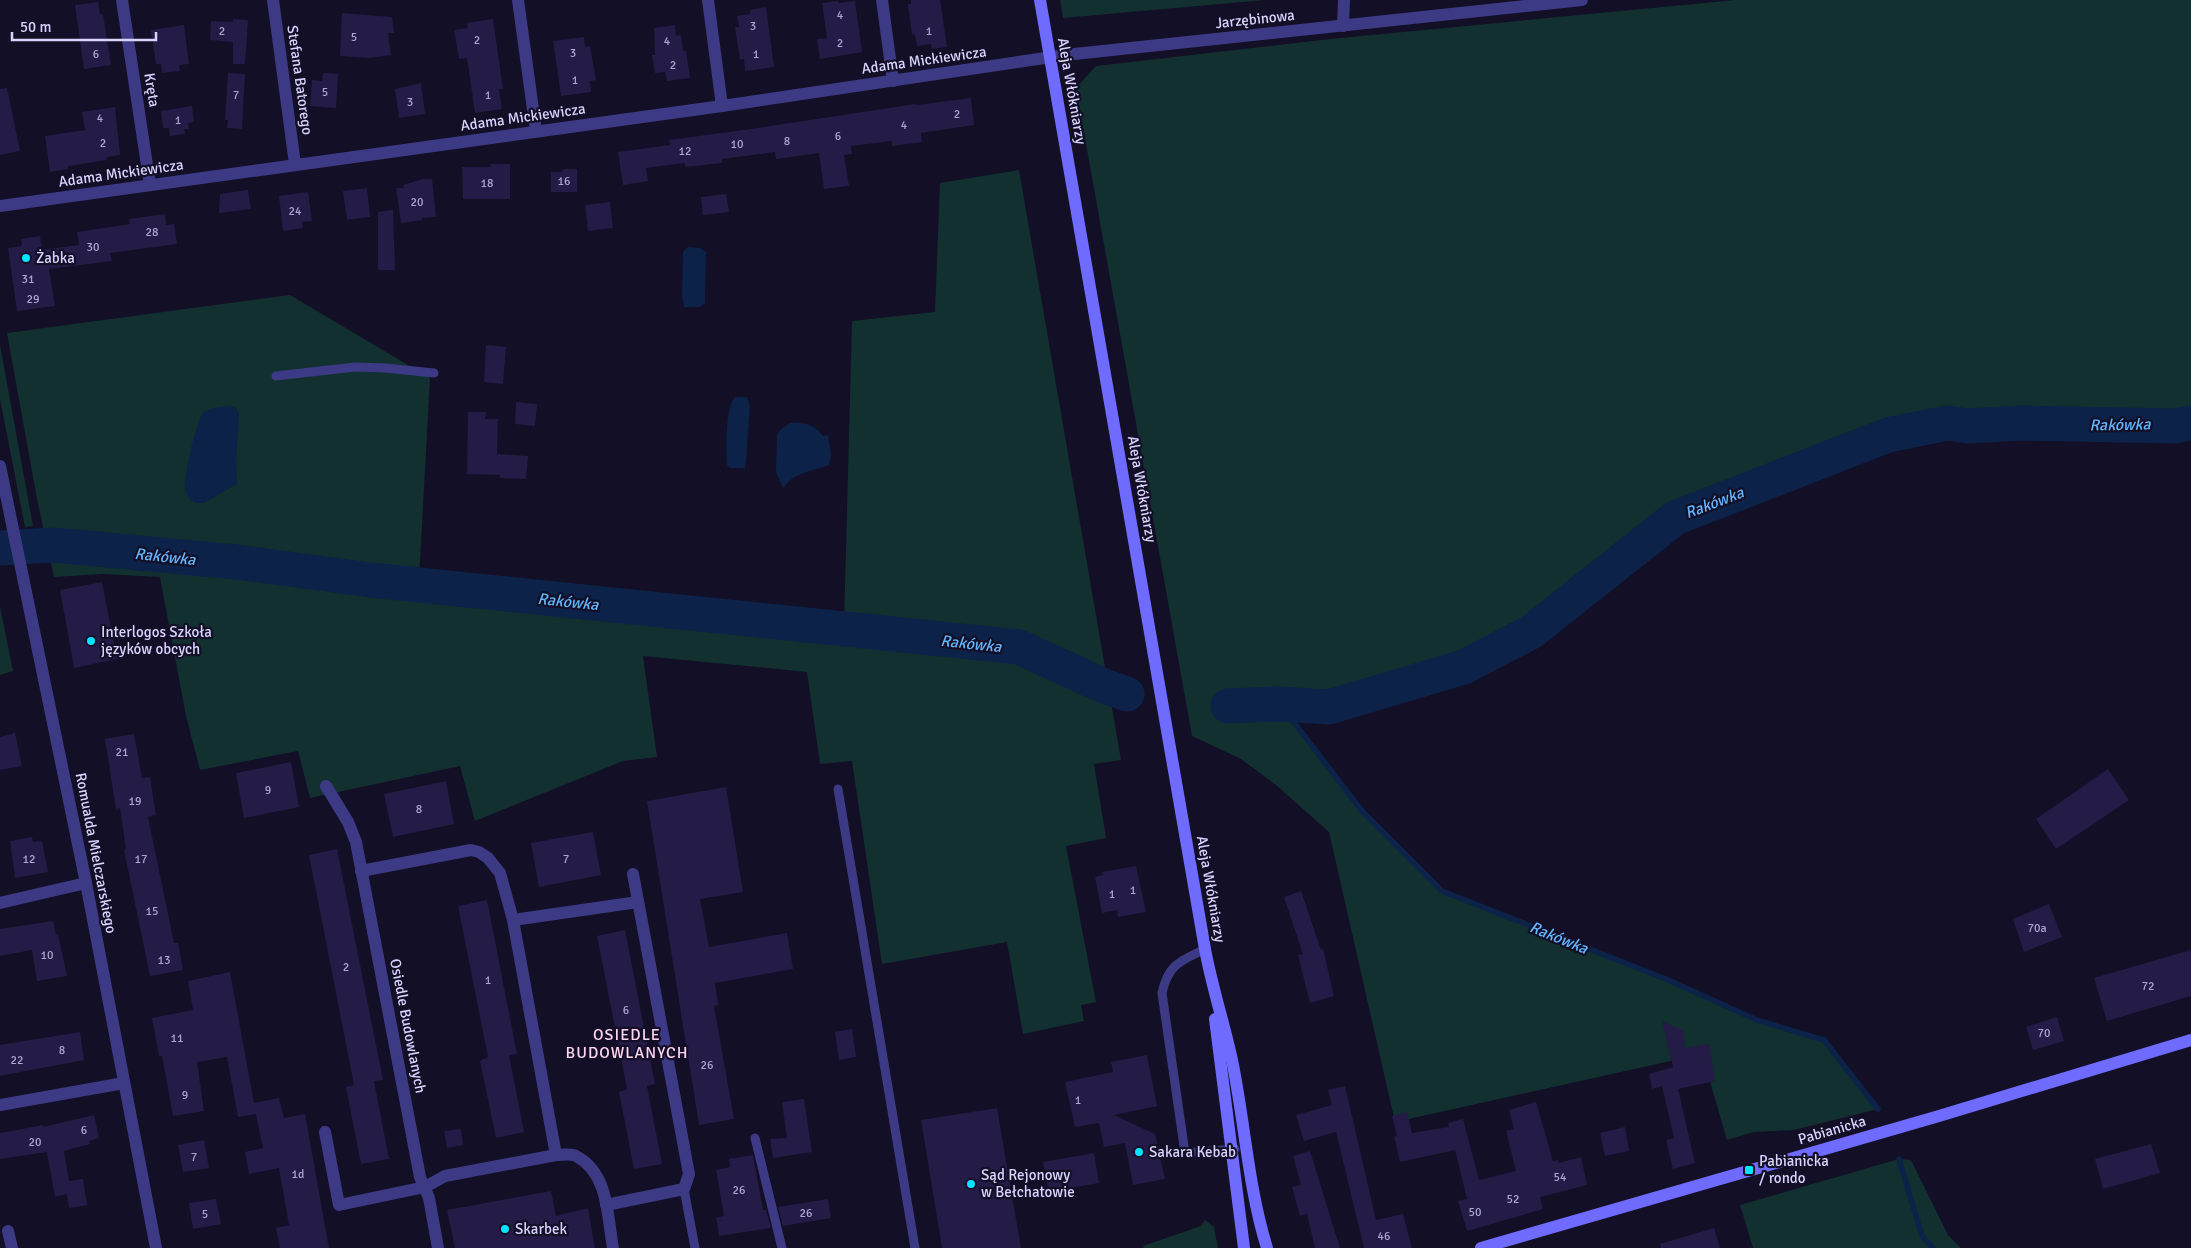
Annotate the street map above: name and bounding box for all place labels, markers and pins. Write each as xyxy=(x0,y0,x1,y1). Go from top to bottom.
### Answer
place label: Żabka xyxy=(36,249,75,267)
marker: Żabka xyxy=(20,252,32,264)
place label: Interlogos Szkoła języków obcych xyxy=(101,623,212,658)
marker: Interlogos Szkoła języków obcych xyxy=(85,635,97,647)
place label: Sakara Kebab xyxy=(1149,1143,1236,1161)
marker: Sakara Kebab xyxy=(1133,1146,1145,1158)
place label: Pabianicka / rondo xyxy=(1759,1152,1829,1187)
marker: Pabianicka / rondo xyxy=(1743,1164,1755,1176)
place label: Sąd Rejonowy w Bełchatowie xyxy=(981,1166,1075,1201)
marker: Sąd Rejonowy w Bełchatowie xyxy=(965,1178,977,1190)
place label: Skarbek xyxy=(515,1220,567,1238)
marker: Skarbek xyxy=(499,1223,511,1235)

